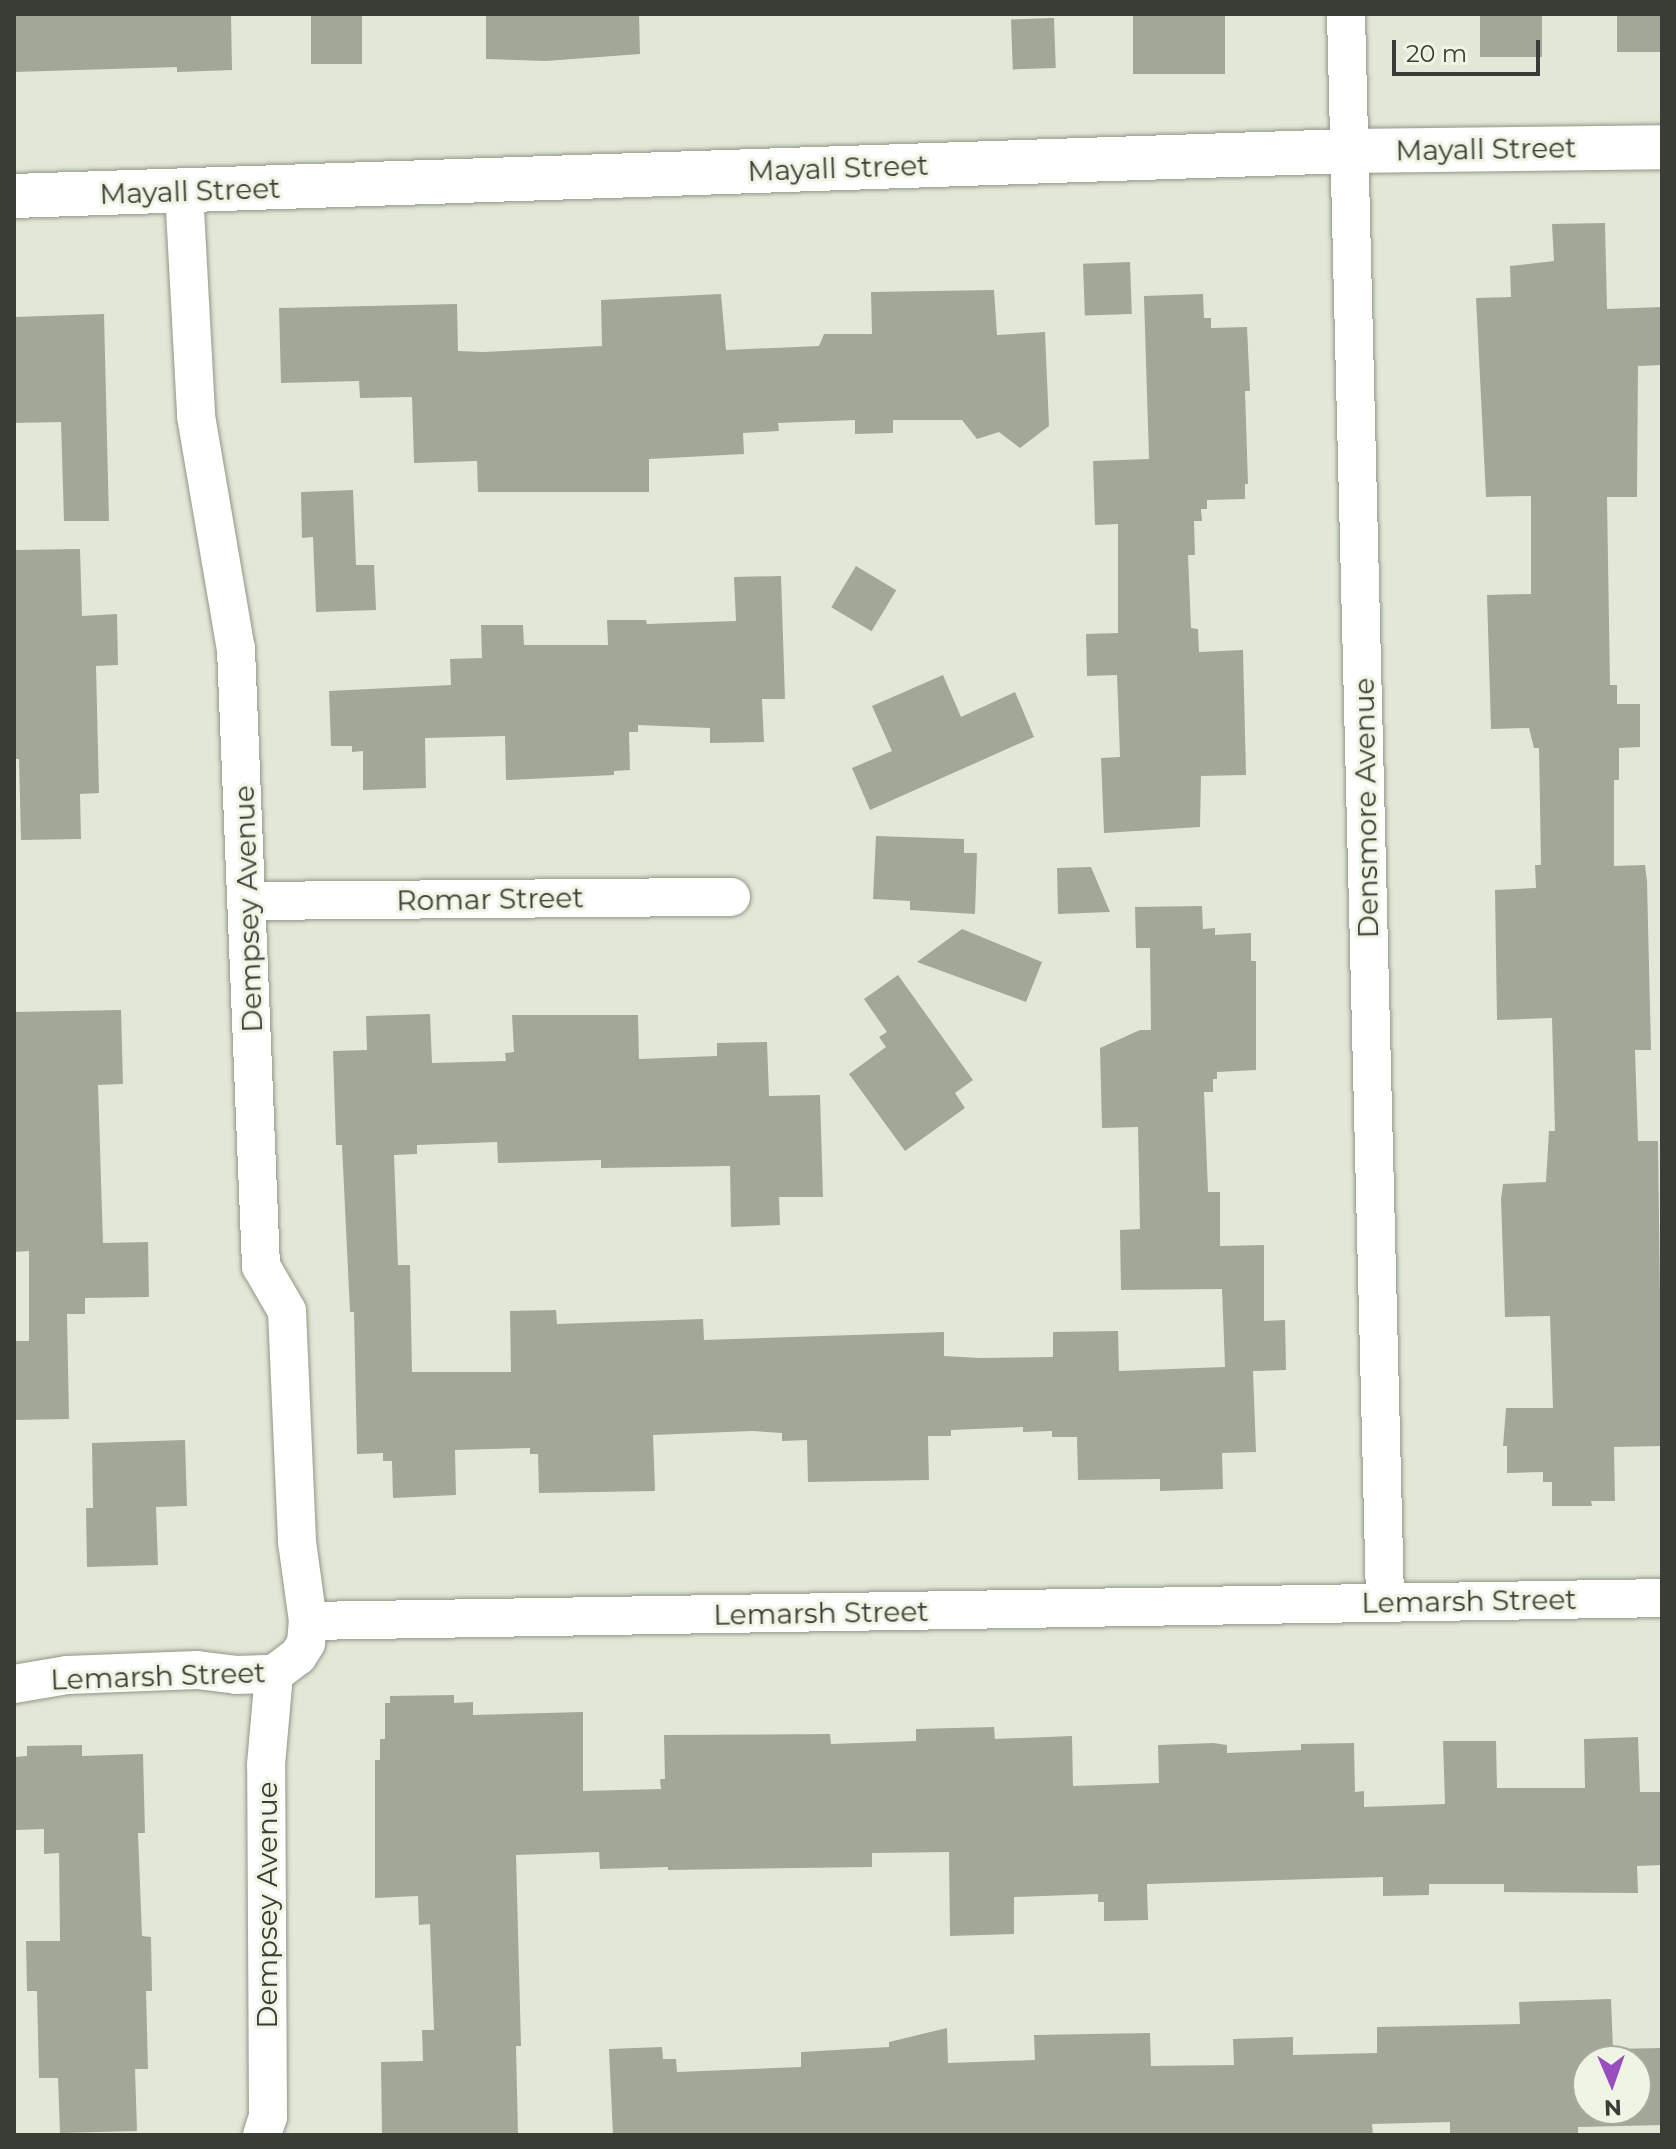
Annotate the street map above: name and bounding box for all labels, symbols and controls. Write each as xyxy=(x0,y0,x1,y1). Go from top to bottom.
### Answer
scale bar xyxy=(1396,24,1544,74)
text: 20 m xyxy=(1406,39,1467,68)
street label: Mayall Street xyxy=(1395,131,1577,167)
street label: Mayall Street xyxy=(747,148,929,188)
street label: Mayall Street xyxy=(99,171,281,211)
street label: Densmore Avenue xyxy=(1347,677,1385,939)
street label: Dempsey Avenue xyxy=(227,785,269,1033)
street label: Romar Street xyxy=(396,881,584,917)
street label: Lemarsh Street xyxy=(1361,1582,1577,1620)
street label: Lemarsh Street xyxy=(713,1594,929,1632)
street label: Lemarsh Street xyxy=(50,1655,266,1697)
street label: Dempsey Avenue xyxy=(250,1781,284,2029)
north arrow xyxy=(1572,2045,1652,2125)
text: N xyxy=(1603,2094,1622,2121)

